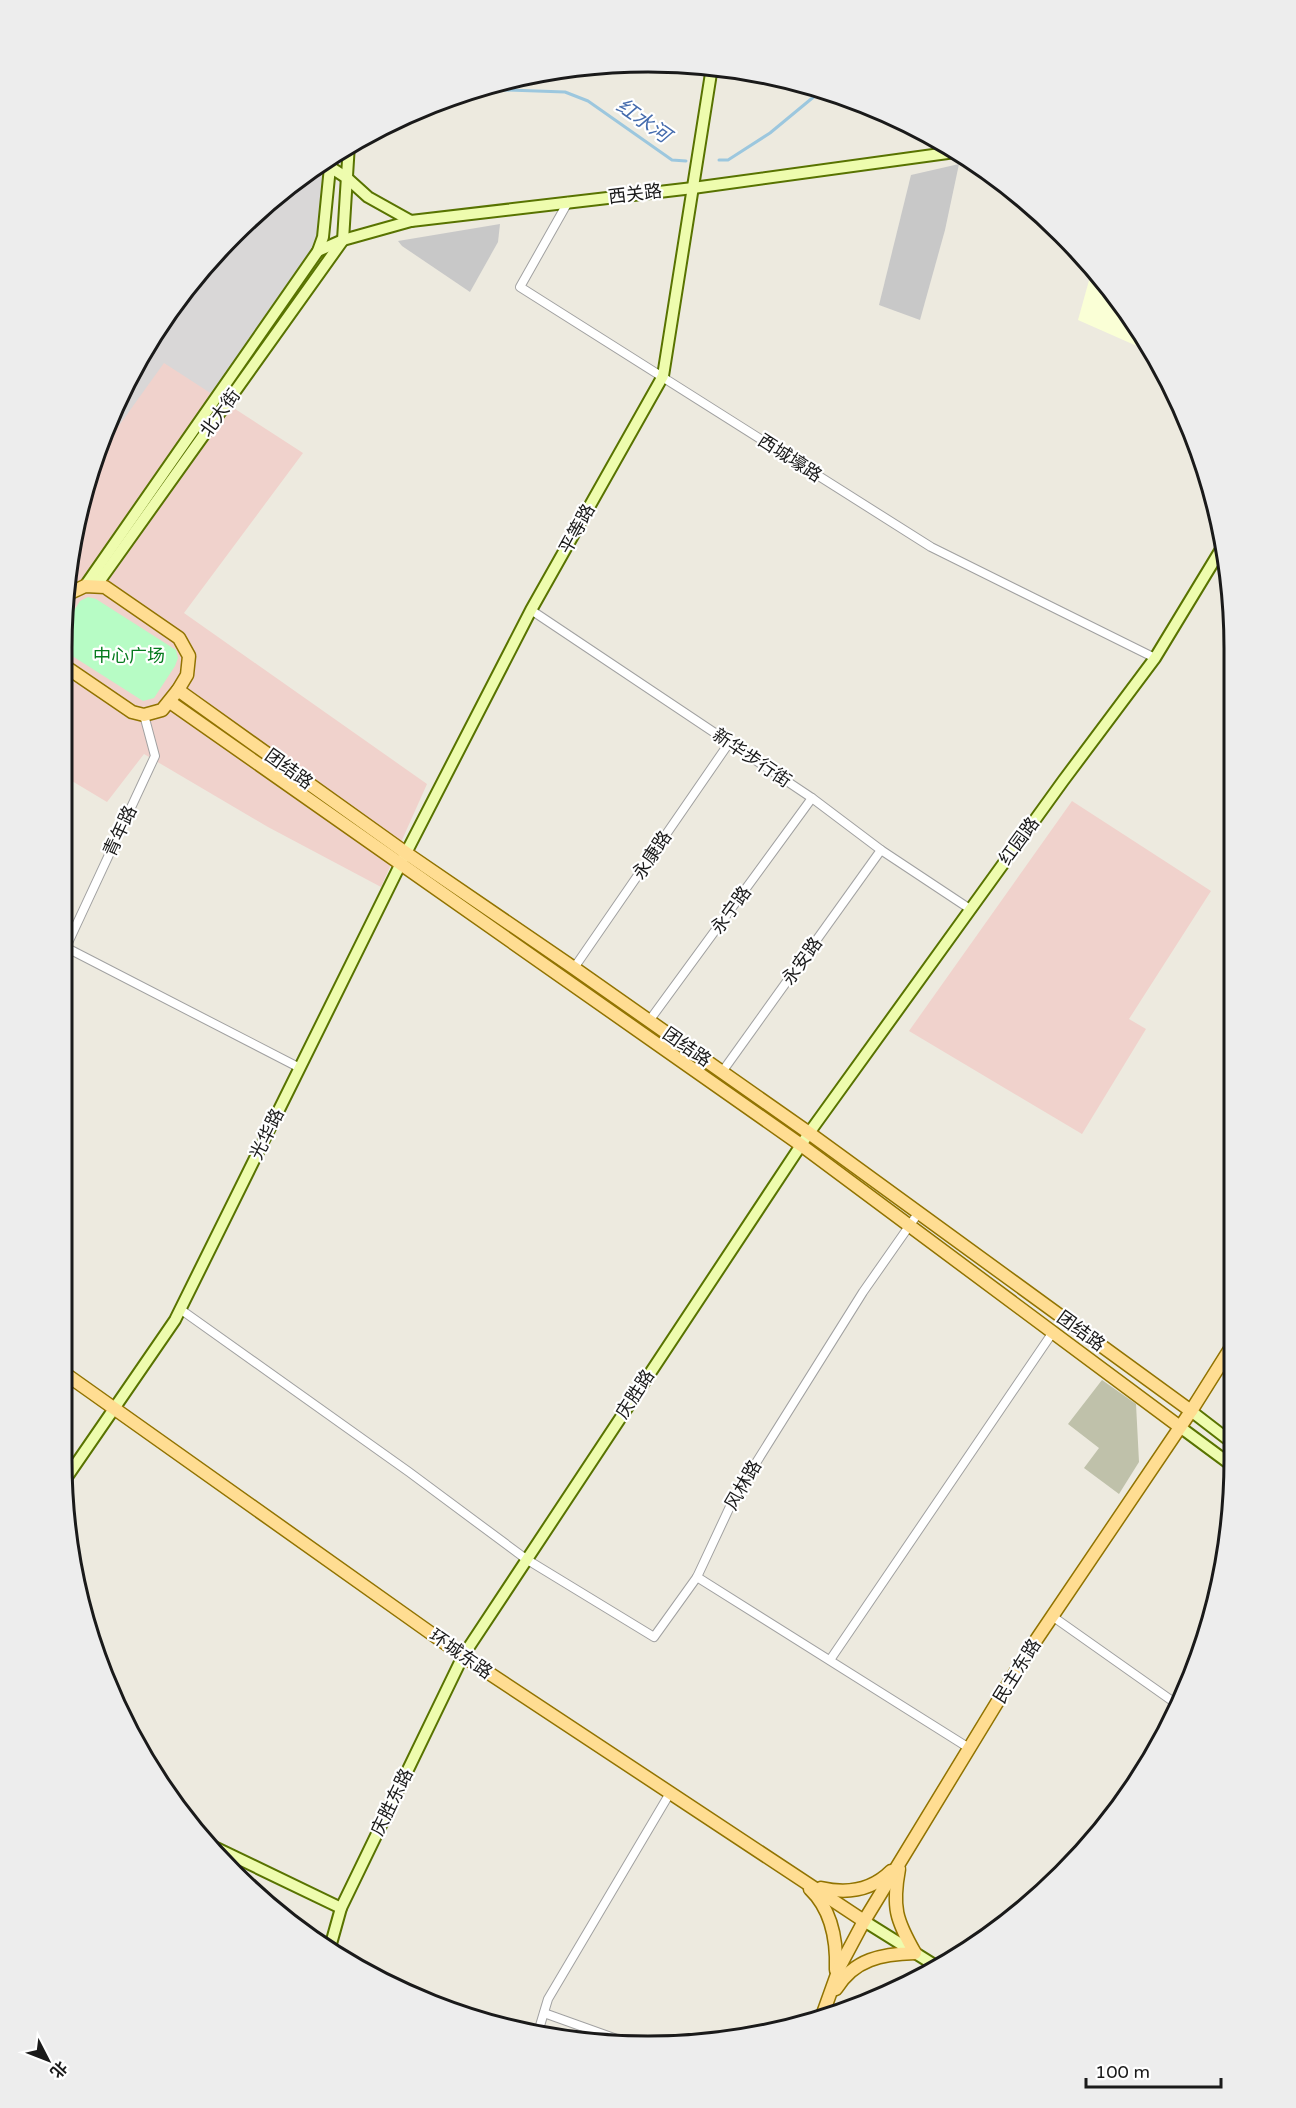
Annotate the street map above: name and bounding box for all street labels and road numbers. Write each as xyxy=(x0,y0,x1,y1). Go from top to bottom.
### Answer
street label: 西关路 xyxy=(607,180,663,208)
street label: 北大街 xyxy=(195,385,245,441)
street label: 西城壕路 xyxy=(754,429,826,487)
street label: 平等路 xyxy=(554,500,600,558)
street label: 新华步行街 xyxy=(709,724,795,792)
street label: 团结路 xyxy=(261,744,317,794)
street label: 青年路 xyxy=(99,802,141,860)
street label: 红园路 xyxy=(994,813,1044,869)
street label: 永康路 xyxy=(628,826,676,884)
street label: 永宁路 xyxy=(706,882,756,938)
street label: 永安路 xyxy=(777,933,827,989)
street label: 团结路 xyxy=(659,1023,715,1071)
street label: 光华路 xyxy=(245,1105,289,1163)
street label: 团结路 xyxy=(1053,1306,1109,1356)
street label: 庆胜路 xyxy=(611,1365,659,1423)
street label: 风林路 xyxy=(720,1456,766,1514)
street label: 环城东路 xyxy=(425,1624,497,1684)
street label: 民主东路 xyxy=(989,1635,1045,1707)
street label: 庆胜东路 xyxy=(366,1765,418,1839)

